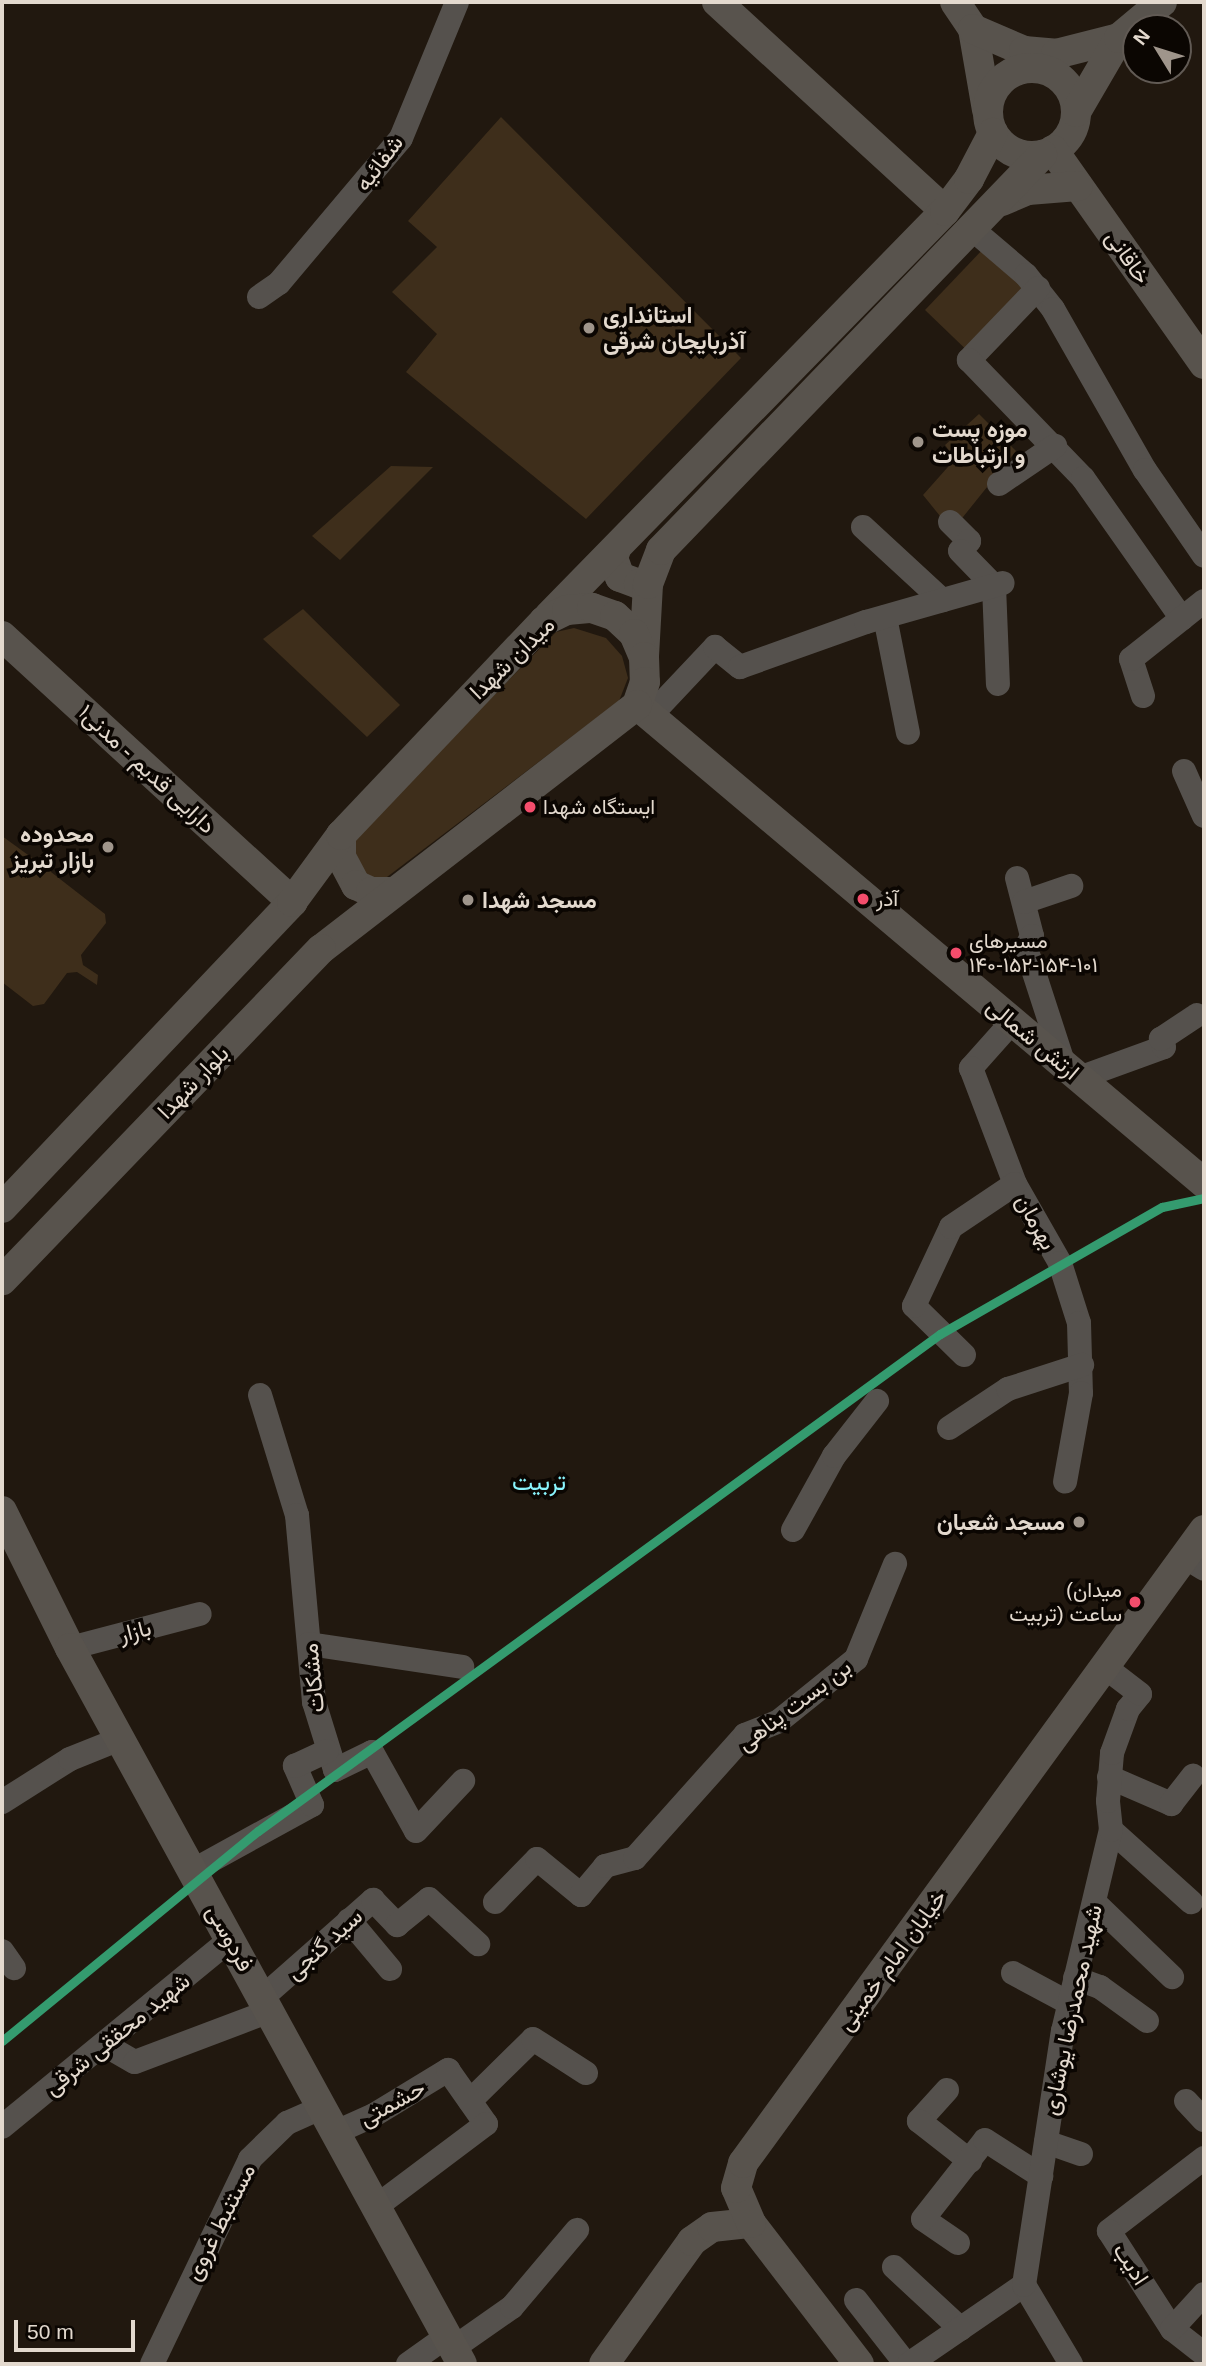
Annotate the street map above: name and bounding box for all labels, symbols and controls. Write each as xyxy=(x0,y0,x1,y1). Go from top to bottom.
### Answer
north arrow xyxy=(1122,14,1192,84)
text: N xyxy=(1129,25,1154,49)
street label: شفائیه xyxy=(349,130,409,196)
street label: خاقانی xyxy=(1100,225,1156,289)
place label: استانداری آذربایجان شرقی xyxy=(603,301,745,355)
marker: استانداری آذربایجان شرقی xyxy=(581,320,597,336)
place label: موزه پست و ارتباطات xyxy=(932,415,1027,469)
marker: موزه پست و ارتباطات xyxy=(910,434,926,450)
street label: میدان شهدا xyxy=(464,611,560,705)
street label: دارایی قدیم - مدنی۱ xyxy=(73,699,221,839)
place label: ایستگاه شهدا xyxy=(543,794,655,820)
marker: ایستگاه شهدا xyxy=(523,800,537,814)
place label: محدوده بازار تبریز xyxy=(12,820,94,874)
marker: محدوده بازار تبریز xyxy=(100,839,116,855)
place label: مسجد شهدا xyxy=(482,886,597,914)
place label: آذر xyxy=(876,886,898,912)
marker: مسجد شهدا xyxy=(460,892,476,908)
marker: آذر xyxy=(856,892,870,906)
place label: مسیرهای ۱۴۰-۱۵۲-۱۵۴-۱۰۱ xyxy=(969,928,1098,978)
marker: مسیرهای ۱۴۰-۱۵۲-۱۵۴-۱۰۱ xyxy=(949,946,963,960)
street label: ارتش شمالی xyxy=(981,992,1085,1086)
street label: بلوار شهدا xyxy=(151,1040,235,1124)
street label: بهرمان xyxy=(1010,1189,1062,1255)
district label: تربیت xyxy=(512,1468,566,1496)
place label: مسجد شعبان xyxy=(937,1508,1065,1536)
marker: مسجد شعبان xyxy=(1071,1514,1087,1530)
place label: (میدان ساعت (تربیت xyxy=(1009,1577,1122,1627)
marker: (میدان ساعت (تربیت xyxy=(1128,1595,1142,1609)
street label: بازار xyxy=(116,1614,154,1648)
street label: مشکات xyxy=(296,1642,330,1714)
street label: بن بست پناهی xyxy=(732,1653,856,1757)
street label: خیابان امام خمینی xyxy=(832,1884,952,2036)
street label: فردوسی xyxy=(201,1900,259,1976)
street label: سید گنجی xyxy=(280,1902,368,1986)
street label: شهید محمدرضا یوشاری xyxy=(1036,1902,1108,2118)
street label: شهید محققی شرقی xyxy=(39,1967,195,2101)
street label: حشمتی xyxy=(354,2074,430,2132)
street label: مستنبط غروی xyxy=(179,2159,261,2285)
street label: ادیب xyxy=(1107,2238,1155,2290)
scale bar xyxy=(18,2306,138,2350)
text: 50 m xyxy=(27,2320,74,2343)

